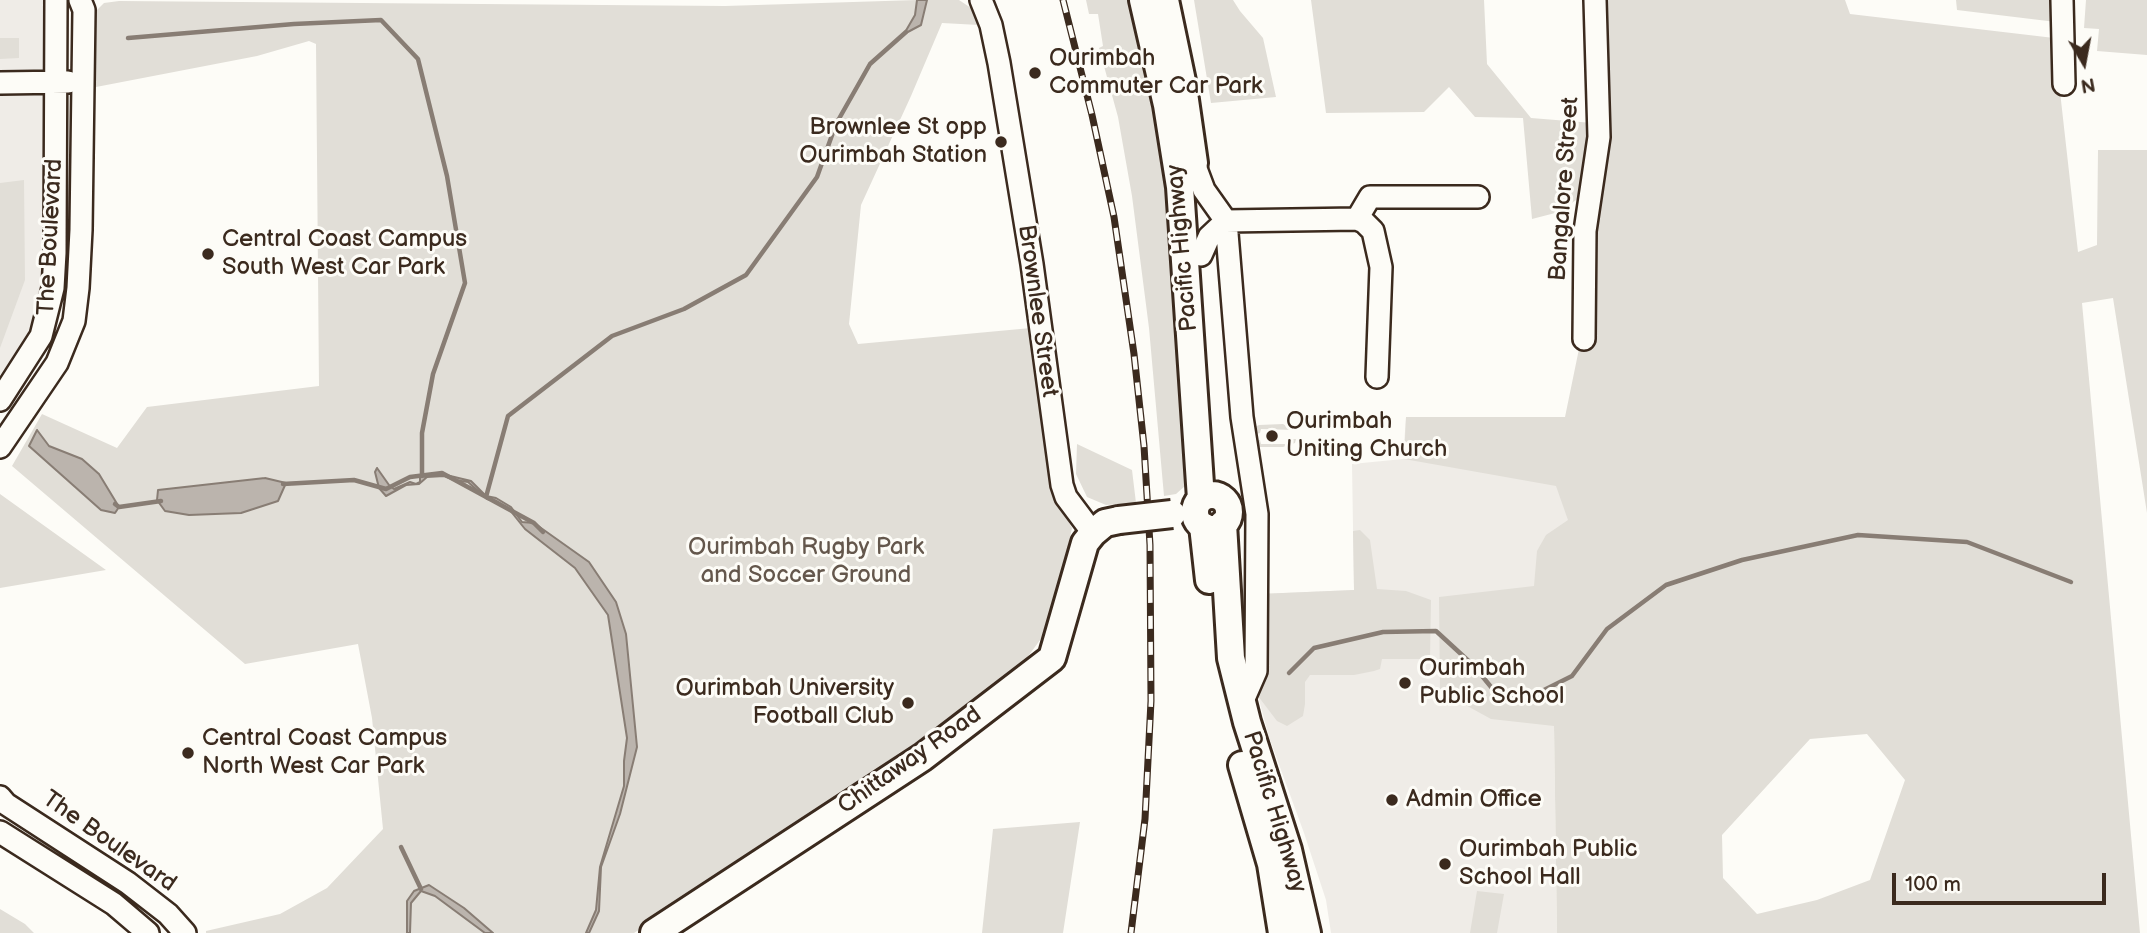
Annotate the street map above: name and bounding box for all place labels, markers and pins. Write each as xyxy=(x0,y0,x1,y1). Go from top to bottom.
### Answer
place label: Ourimbah Commuter Car Park xyxy=(1049,45,1263,101)
marker: Ourimbah Commuter Car Park xyxy=(1027,65,1043,81)
place label: Brownlee St opp Ourimbah Station xyxy=(799,114,987,170)
marker: Brownlee St opp Ourimbah Station xyxy=(993,134,1009,150)
place label: Central Coast Campus South West Car Park xyxy=(222,226,467,282)
marker: Central Coast Campus South West Car Park xyxy=(200,246,216,262)
place label: Ourimbah Uniting Church xyxy=(1286,408,1447,464)
marker: Ourimbah Uniting Church xyxy=(1264,428,1280,444)
place label: Ourimbah Public School xyxy=(1419,655,1564,711)
place label: Ourimbah University Football Club xyxy=(675,675,894,731)
marker: Ourimbah Public School xyxy=(1397,675,1413,691)
marker: Ourimbah University Football Club xyxy=(900,695,916,711)
place label: Central Coast Campus North West Car Park xyxy=(202,725,447,781)
marker: Central Coast Campus North West Car Park xyxy=(180,745,196,761)
place label: Admin Office xyxy=(1406,786,1542,814)
marker: Admin Office xyxy=(1384,792,1400,808)
place label: Ourimbah Public School Hall xyxy=(1459,836,1638,892)
marker: Ourimbah Public School Hall xyxy=(1437,856,1453,872)

